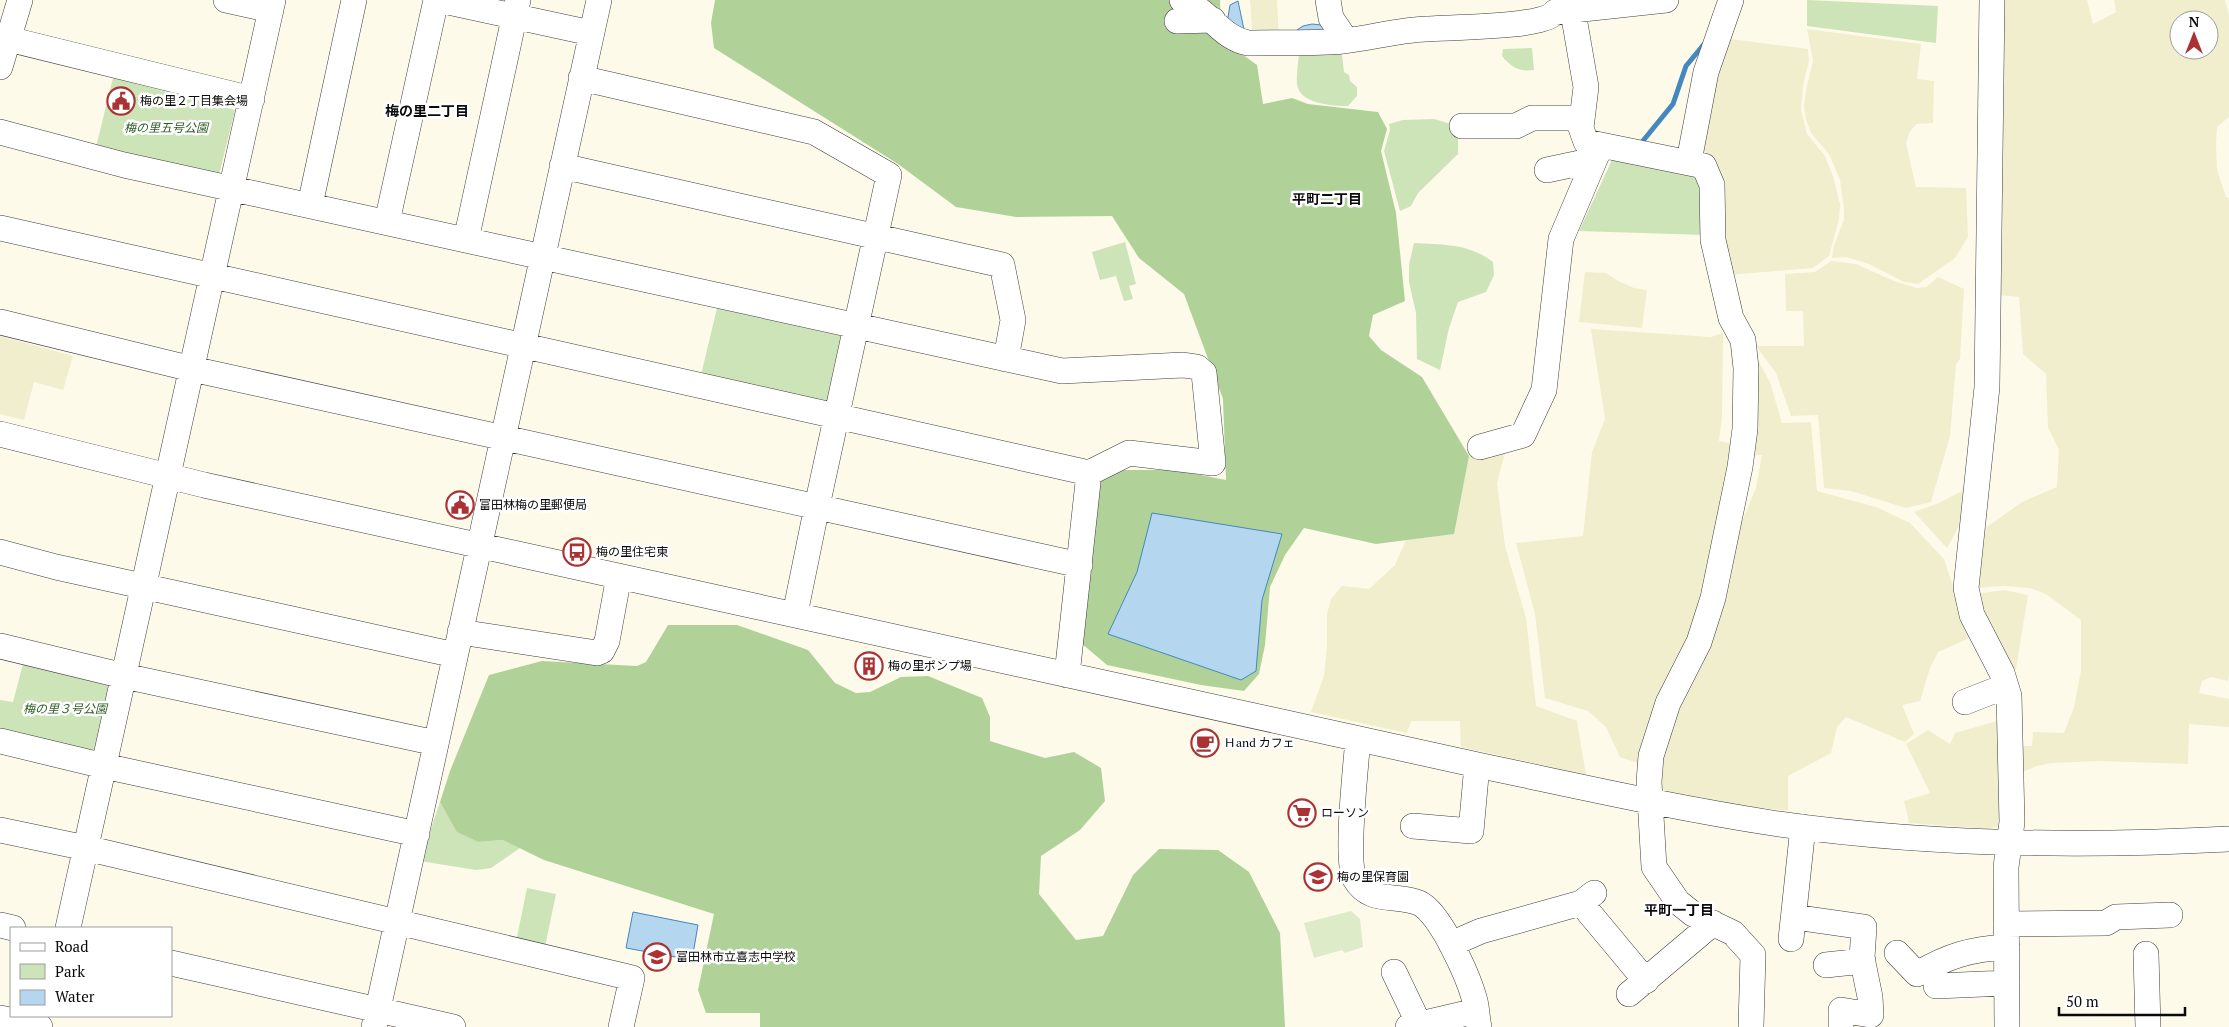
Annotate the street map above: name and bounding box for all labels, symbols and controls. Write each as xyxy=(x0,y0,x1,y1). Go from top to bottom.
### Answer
north arrow xyxy=(2169,10,2219,60)
text: N xyxy=(2189,12,2200,31)
public building icon: 梅の里２丁目集会場 xyxy=(106,86,136,116)
place label: 梅の里２丁目集会場 xyxy=(140,93,248,108)
district label: 梅の里二丁目 xyxy=(385,101,469,120)
park label: 梅の里五号公園 xyxy=(124,120,210,135)
district label: 平町二丁目 xyxy=(1292,189,1362,208)
public building icon: 富田林梅の里郵便局 xyxy=(445,490,475,520)
place label: 富田林梅の里郵便局 xyxy=(479,497,587,512)
bus stop icon: 梅の里住宅東 xyxy=(562,537,592,567)
place label: 梅の里住宅東 xyxy=(596,544,668,559)
building icon: 梅の里ポンプ場 xyxy=(854,651,884,681)
place label: 梅の里ポンプ場 xyxy=(888,658,972,673)
park label: 梅の里３号公園 xyxy=(23,701,109,716)
cafe icon: Ｈand カフェ xyxy=(1190,728,1220,758)
place label: Ｈand カフェ xyxy=(1224,735,1295,750)
supermarket icon: ローソン xyxy=(1287,798,1317,828)
place label: ローソン xyxy=(1321,805,1369,820)
school or university icon: 梅の里保育園 xyxy=(1303,862,1333,892)
place label: 梅の里保育園 xyxy=(1337,869,1409,884)
district label: 平町一丁目 xyxy=(1644,900,1714,919)
legend xyxy=(10,927,172,1017)
text: Road xyxy=(55,936,88,956)
school or university icon: 富田林市立喜志中学校 xyxy=(642,942,672,972)
place label: 富田林市立喜志中学校 xyxy=(676,949,796,964)
text: Park xyxy=(55,961,85,981)
scale bar xyxy=(2059,984,2185,1016)
text: Water xyxy=(55,986,95,1006)
text: 50 m xyxy=(2066,991,2099,1011)

